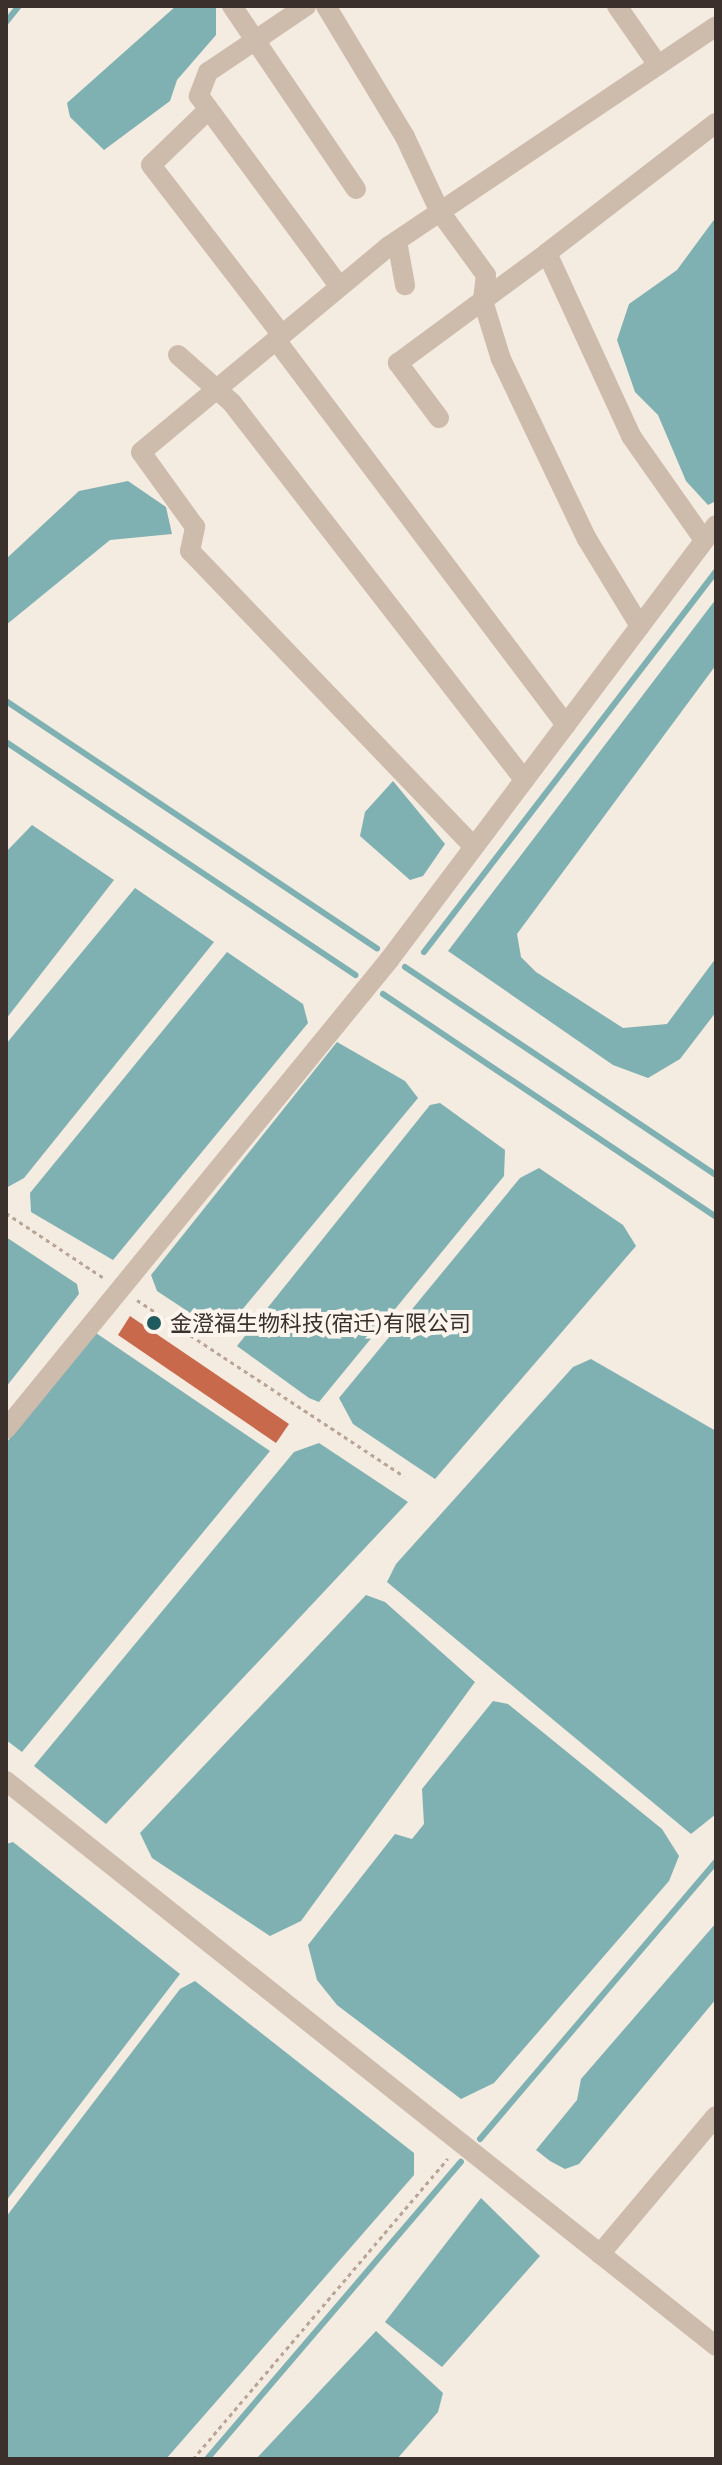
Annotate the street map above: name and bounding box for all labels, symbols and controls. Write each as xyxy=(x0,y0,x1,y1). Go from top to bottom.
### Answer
place label: 金澄福生物科技(宿迁)有限公司 xyxy=(170,1310,471,1336)
marker: 金澄福生物科技(宿迁)有限公司 xyxy=(145,1314,163,1332)

